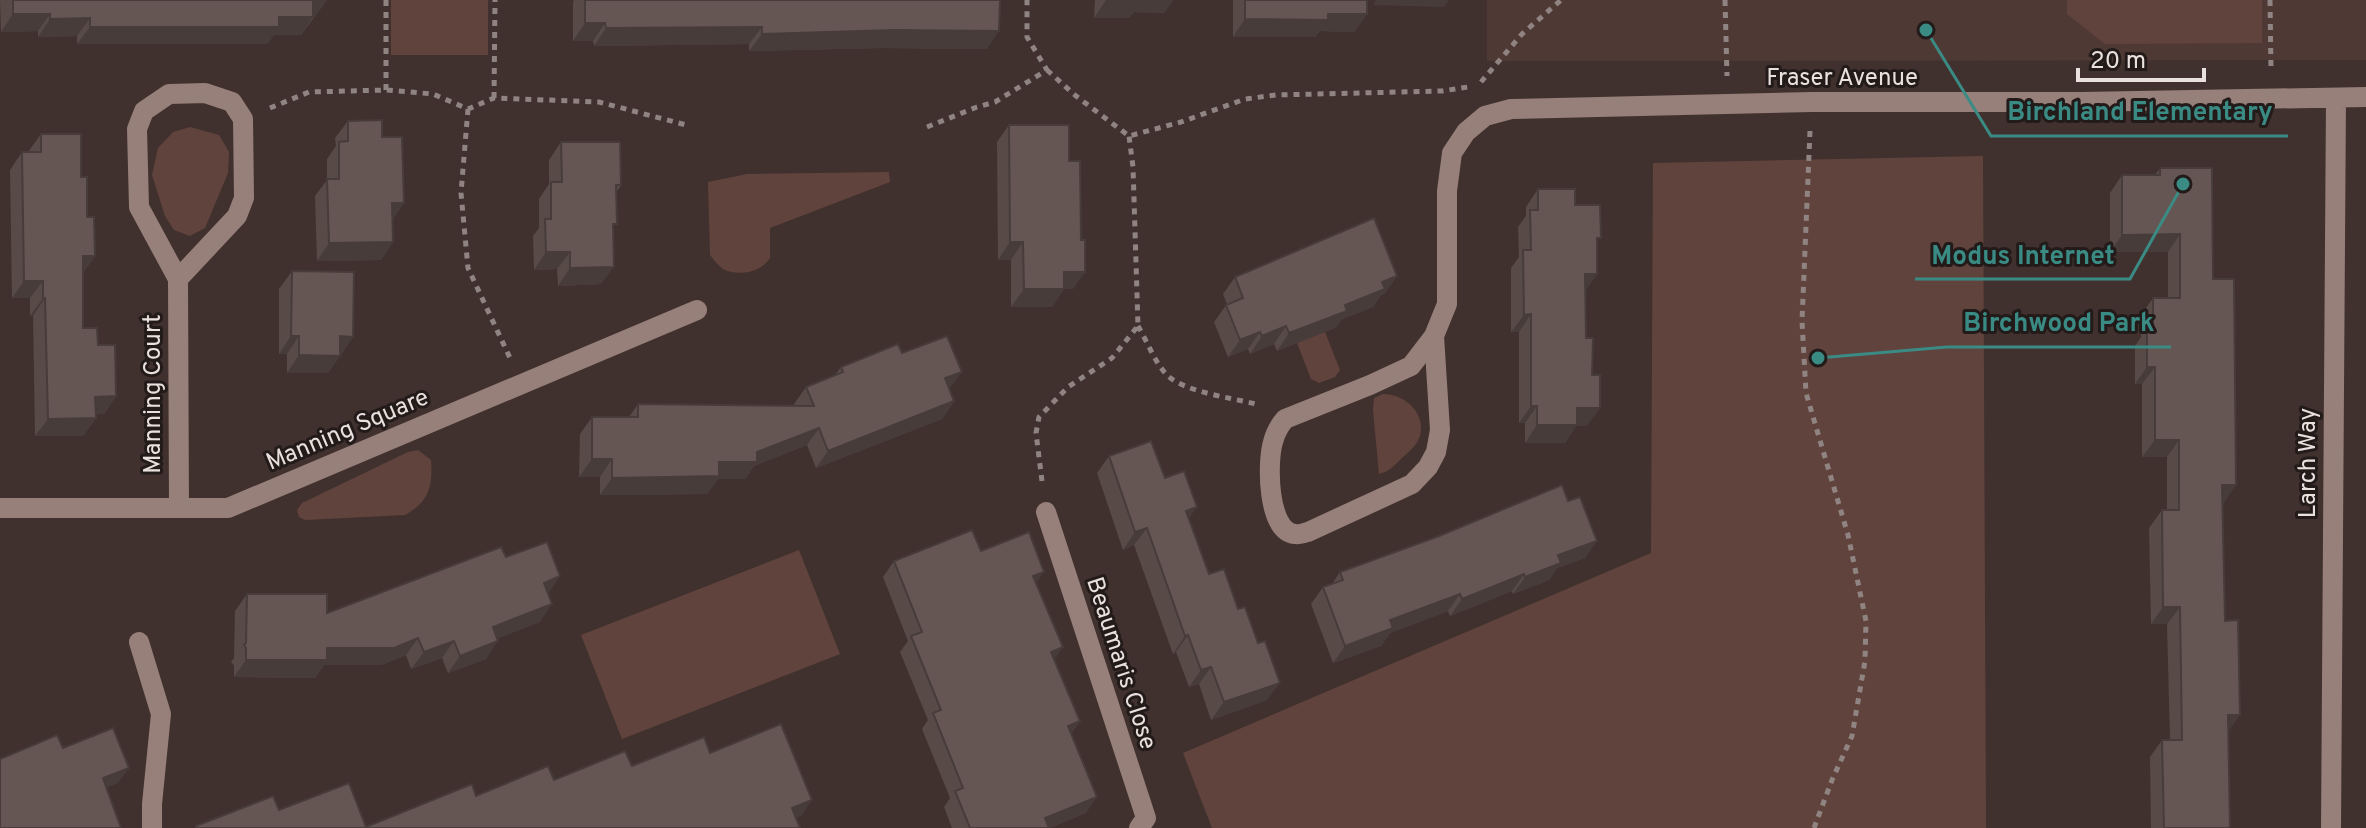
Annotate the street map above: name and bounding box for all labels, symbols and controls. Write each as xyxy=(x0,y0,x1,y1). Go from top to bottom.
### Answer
scale bar xyxy=(2078,32,2204,82)
text: 20 m xyxy=(2090,47,2146,77)
street label: Fraser Avenue xyxy=(1766,64,1918,94)
callout: Birchland Elementary xyxy=(1991,86,2288,136)
text: Birchland Elementary xyxy=(2007,97,2273,130)
callout: Modus Internet xyxy=(1915,229,2130,279)
text: Modus Internet xyxy=(1931,241,2115,274)
callout: Birchwood Park xyxy=(1947,297,2171,347)
text: Birchwood Park xyxy=(1963,308,2155,341)
street label: Manning Court xyxy=(139,314,169,474)
street label: Manning Square xyxy=(262,383,434,479)
street label: Larch Way xyxy=(2294,408,2324,518)
street label: Beaumaris Close xyxy=(1078,574,1162,754)

